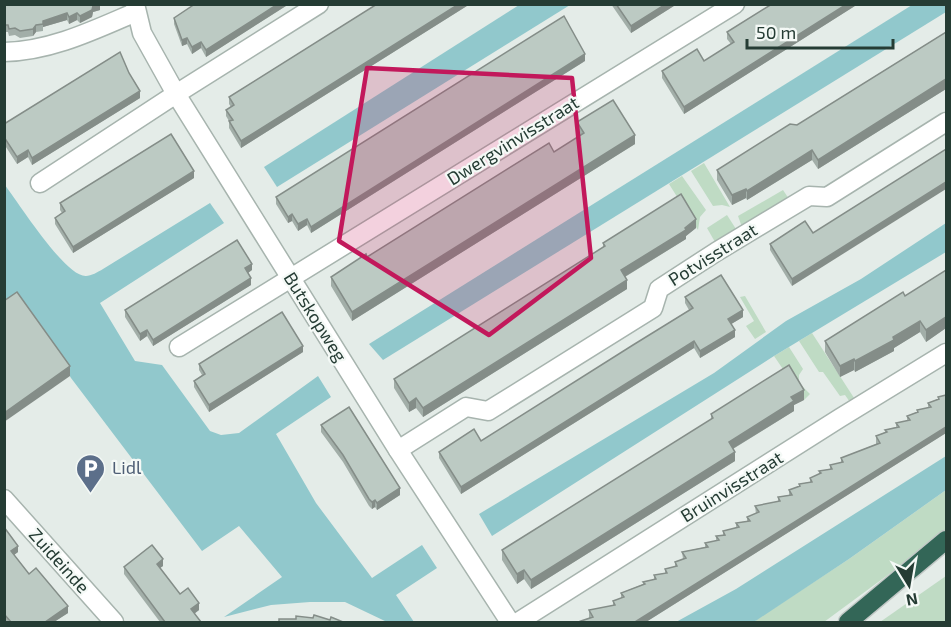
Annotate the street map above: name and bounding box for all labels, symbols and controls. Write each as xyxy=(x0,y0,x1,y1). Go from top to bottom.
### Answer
scale bar xyxy=(747,12,892,50)
text: 50 m xyxy=(756,21,796,43)
street label: Dwergvinvisstraat xyxy=(443,91,582,190)
street label: Potvisstraat xyxy=(664,218,761,290)
street label: Butskopweg xyxy=(280,268,352,365)
street label: Bruinvisstraat xyxy=(676,446,787,526)
parking icon: Lidl xyxy=(75,452,107,494)
place label: Lidl xyxy=(112,456,142,478)
street label: Zuideinde xyxy=(25,523,95,597)
north arrow xyxy=(879,555,939,615)
text: N xyxy=(904,590,919,611)

